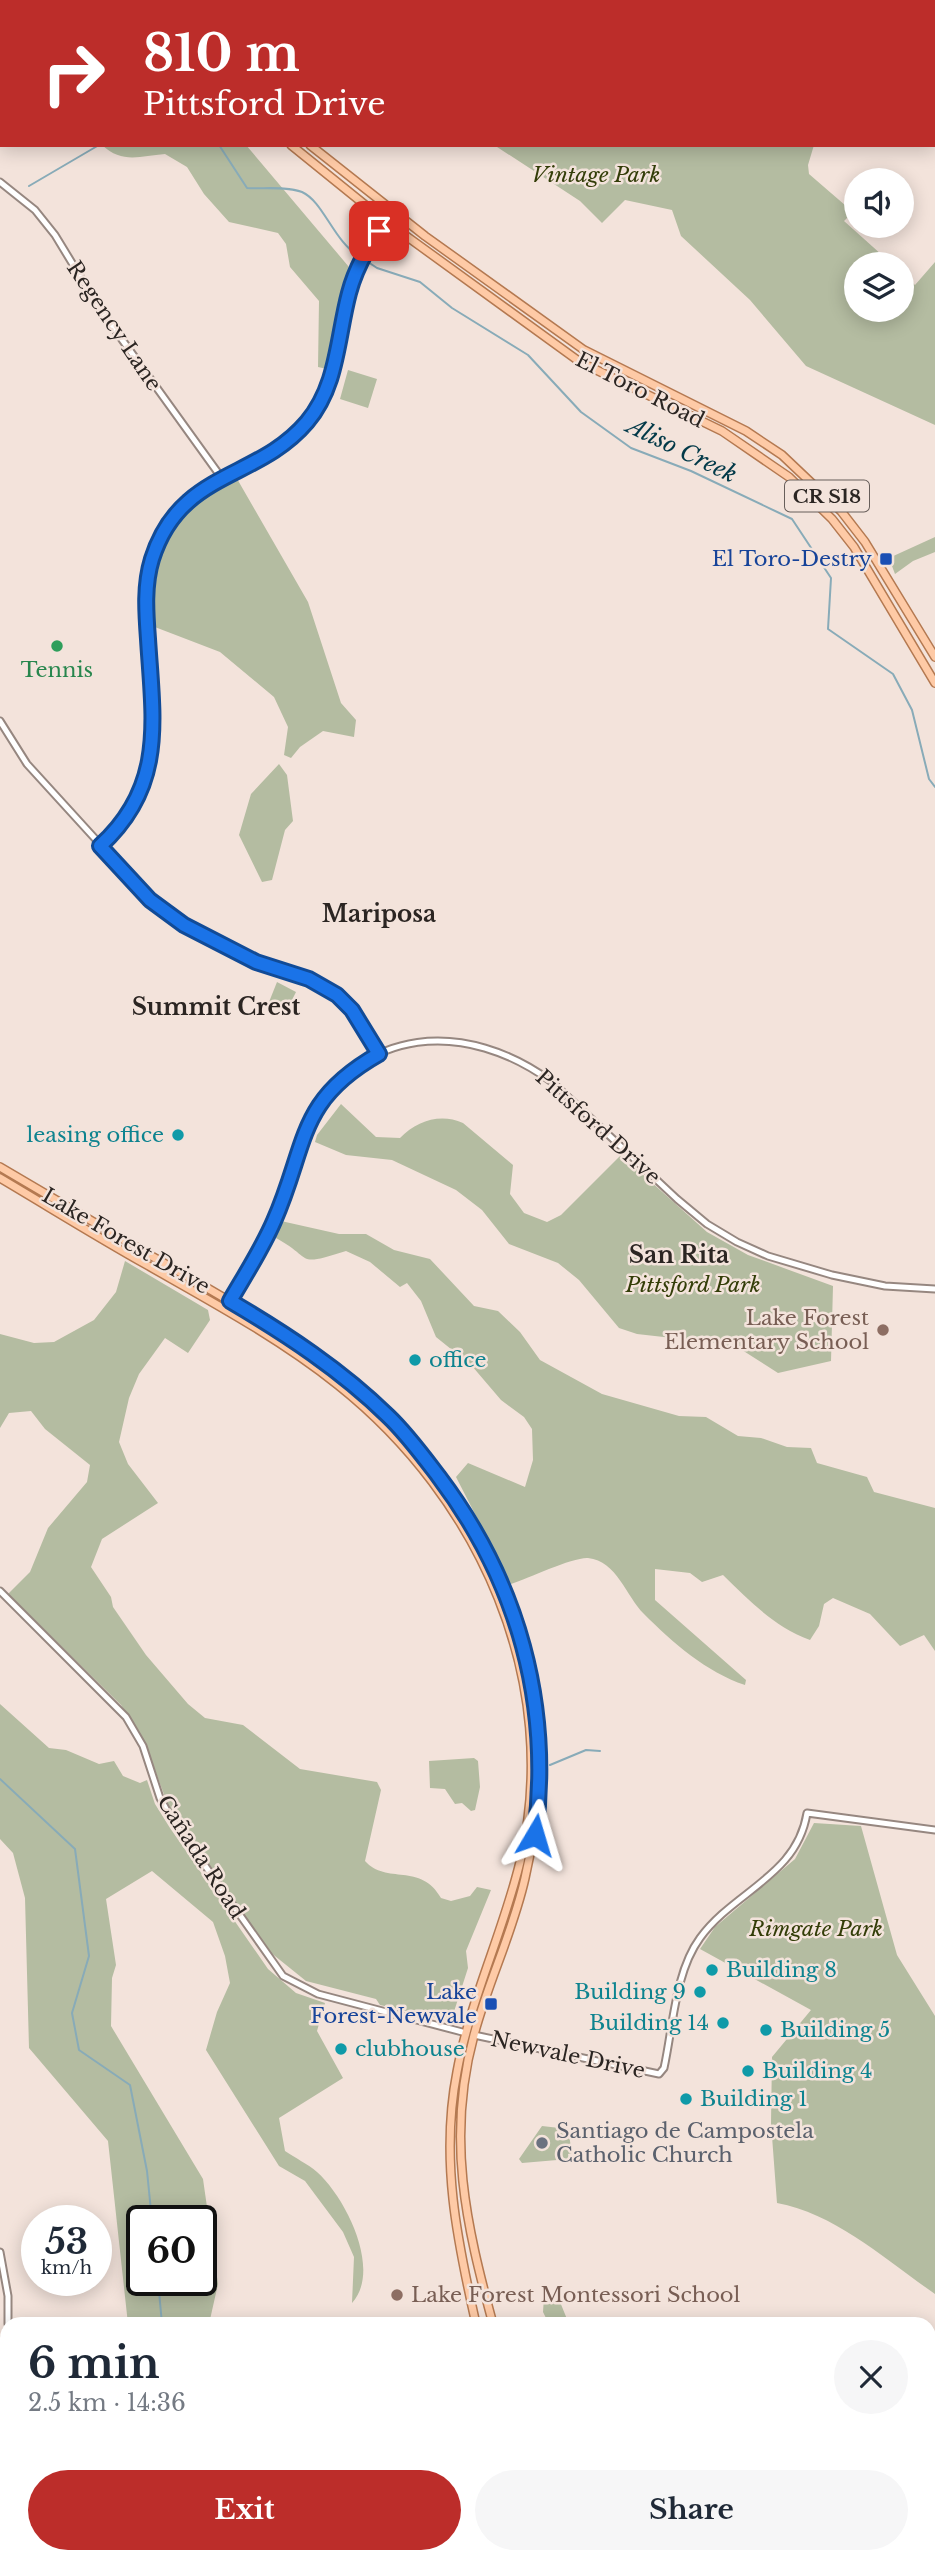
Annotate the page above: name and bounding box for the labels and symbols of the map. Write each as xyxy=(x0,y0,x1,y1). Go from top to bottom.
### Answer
park label: Vintage Park xyxy=(532,162,660,188)
pin xyxy=(349,201,409,261)
street label: Regency Lane xyxy=(61,256,167,396)
street label: El Toro Road xyxy=(571,346,709,434)
water label: Aliso Creek xyxy=(620,410,741,489)
road number: CR S18 xyxy=(785,481,869,512)
place label: El Toro-Destry xyxy=(712,546,873,572)
marker: El Toro-Destry xyxy=(878,551,894,567)
marker: Tennis xyxy=(49,638,65,654)
place label: Tennis xyxy=(21,657,93,683)
district label: Mariposa xyxy=(322,900,436,928)
district label: Summit Crest xyxy=(132,993,301,1021)
street label: Pittsford Drive xyxy=(530,1064,666,1190)
place label: leasing office xyxy=(27,1122,164,1148)
marker: leasing office xyxy=(170,1127,186,1143)
street label: Lake Forest Drive xyxy=(37,1182,215,1300)
district label: San Rita xyxy=(629,1241,729,1269)
park label: Pittsford Park xyxy=(624,1272,761,1298)
place label: Lake Forest Elementary School xyxy=(664,1305,869,1355)
marker: Lake Forest Elementary School xyxy=(875,1322,891,1338)
place label: office xyxy=(429,1347,486,1373)
marker: office xyxy=(407,1352,423,1368)
street label: Cañada Road xyxy=(151,1790,251,1924)
position arrow xyxy=(498,1798,572,1872)
park label: Rimgate Park xyxy=(748,1916,883,1942)
place label: Building 8 xyxy=(726,1957,837,1983)
marker: Building 8 xyxy=(704,1962,720,1978)
place label: Lake Forest-Newvale xyxy=(310,1979,477,2029)
place label: Building 9 xyxy=(574,1979,686,2005)
marker: Building 9 xyxy=(692,1984,708,2000)
marker: Lake Forest-Newvale xyxy=(483,1996,499,2012)
place label: Building 14 xyxy=(589,2010,709,2036)
marker: Building 14 xyxy=(715,2015,731,2031)
place label: Building 5 xyxy=(780,2017,890,2043)
marker: Building 5 xyxy=(758,2022,774,2038)
street label: Newvale Drive xyxy=(488,2026,648,2084)
place label: clubhouse xyxy=(355,2036,465,2062)
marker: clubhouse xyxy=(333,2041,349,2057)
place label: Building 4 xyxy=(762,2058,873,2084)
marker: Building 4 xyxy=(740,2063,756,2079)
place label: Building 1 xyxy=(700,2086,808,2112)
marker: Building 1 xyxy=(678,2091,694,2107)
place label: Santiago de Campostela Catholic Church xyxy=(556,2118,814,2168)
marker: Santiago de Campostela Catholic Church xyxy=(534,2135,550,2151)
speed limit sign: 60 xyxy=(126,2205,217,2296)
place label: Lake Forest Montessori School xyxy=(411,2282,741,2308)
marker: Lake Forest Montessori School xyxy=(389,2287,405,2303)

